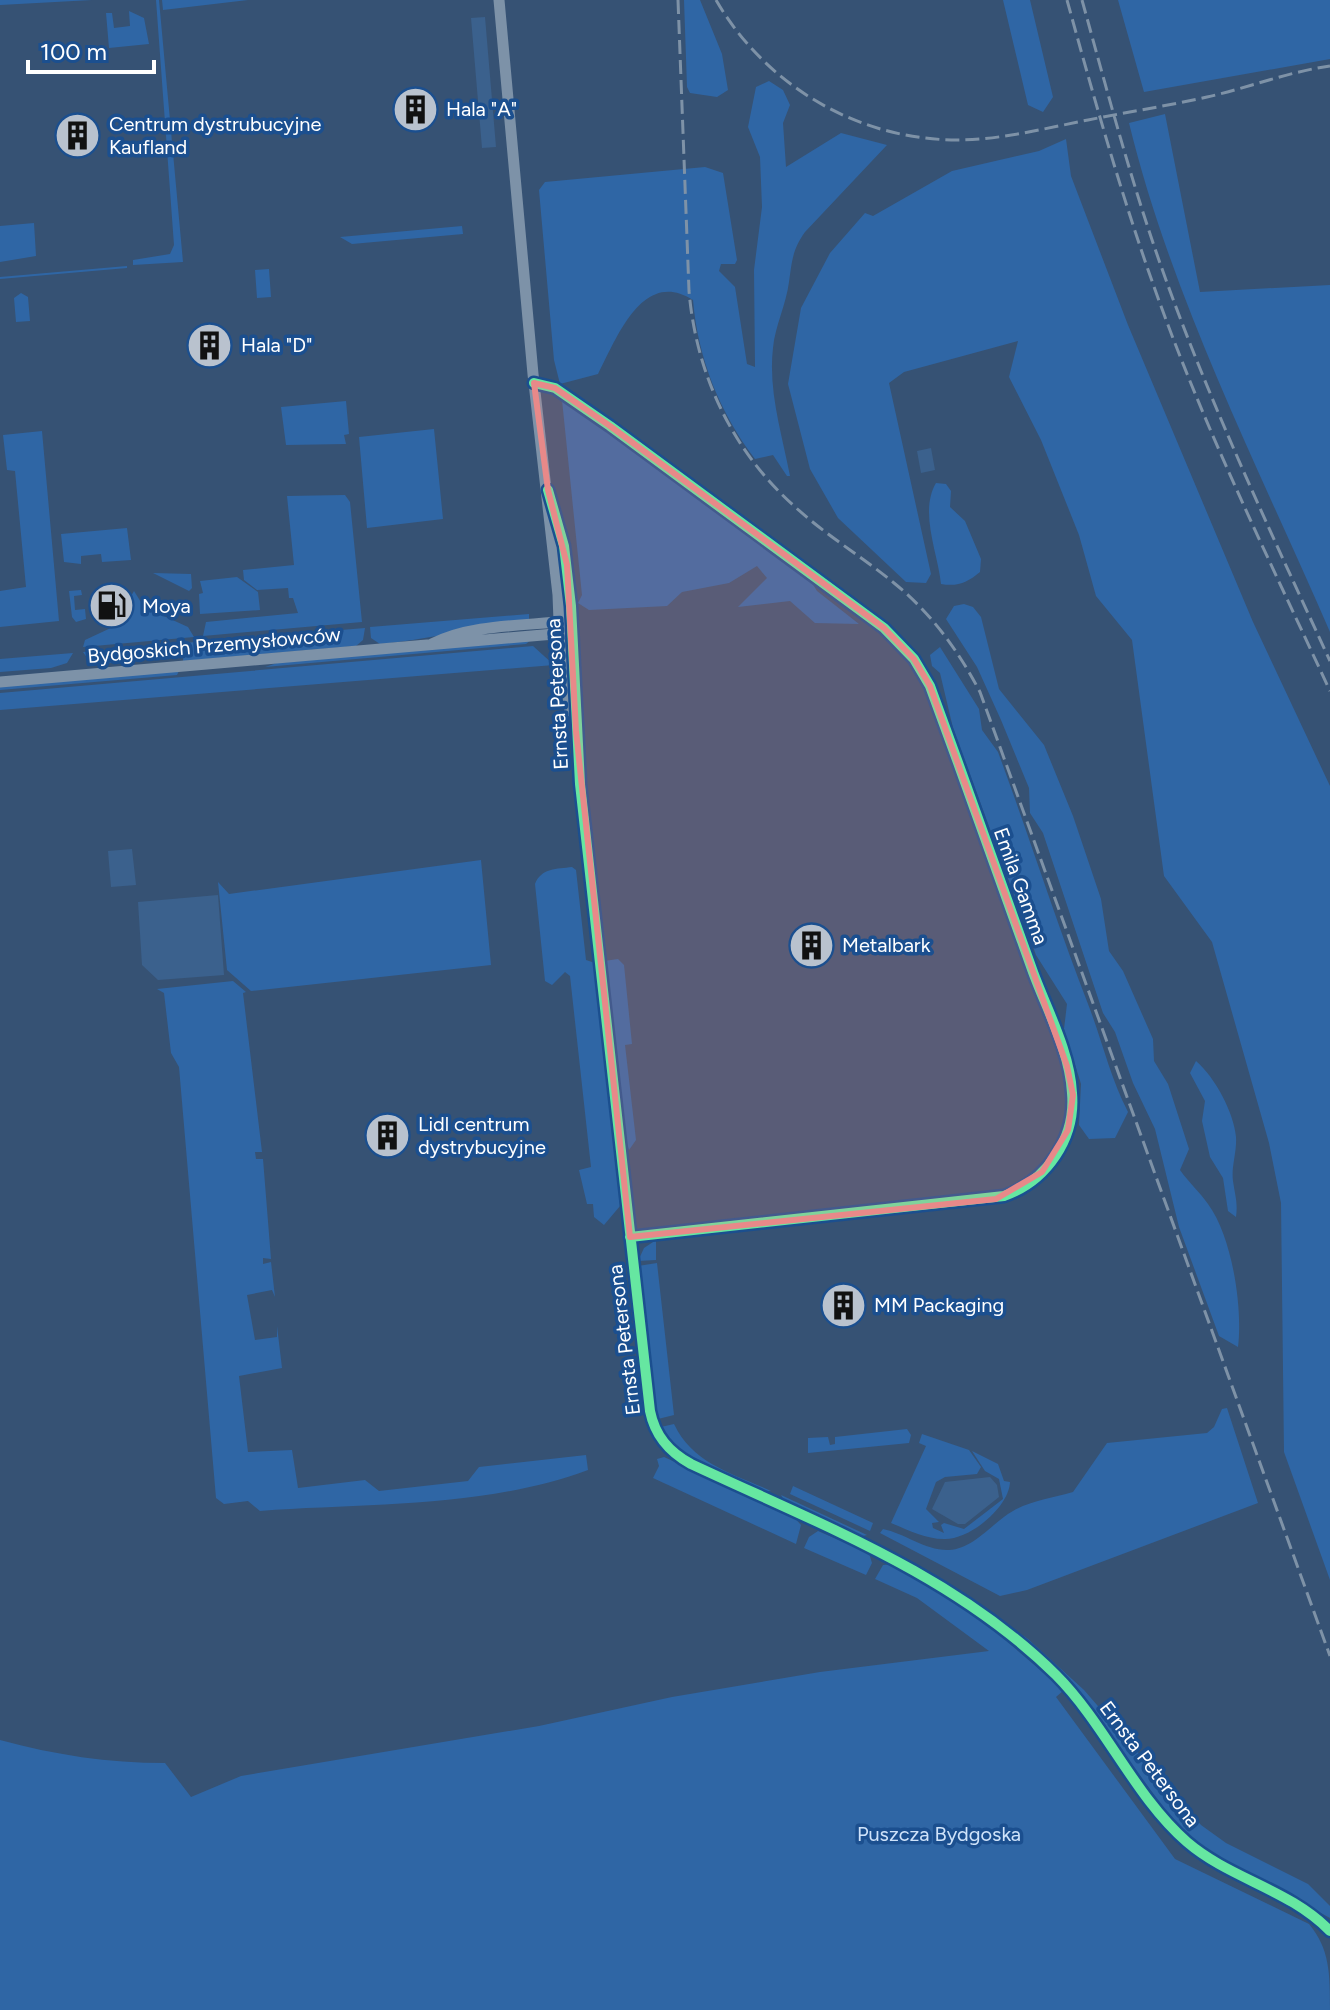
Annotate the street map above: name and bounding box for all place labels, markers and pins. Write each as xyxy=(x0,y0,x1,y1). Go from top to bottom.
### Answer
building icon: Hala "A" xyxy=(391,85,439,133)
place label: Hala "A" xyxy=(446,97,517,121)
building icon: Centrum dystrubucyjne Kaufland xyxy=(54,111,102,159)
place label: Centrum dystrubucyjne Kaufland xyxy=(109,112,321,159)
building icon: Hala "D" xyxy=(186,321,234,369)
place label: Hala "D" xyxy=(241,333,312,357)
fuel station icon: Moya xyxy=(87,582,135,630)
place label: Moya xyxy=(142,594,191,618)
building icon: Metalbark xyxy=(787,921,835,969)
place label: Metalbark xyxy=(842,933,931,957)
building icon: Lidl centrum dystrybucyjne xyxy=(363,1111,411,1159)
place label: Lidl centrum dystrybucyjne xyxy=(418,1112,546,1159)
building icon: MM Packaging xyxy=(819,1281,867,1329)
place label: MM Packaging xyxy=(874,1293,1004,1317)

